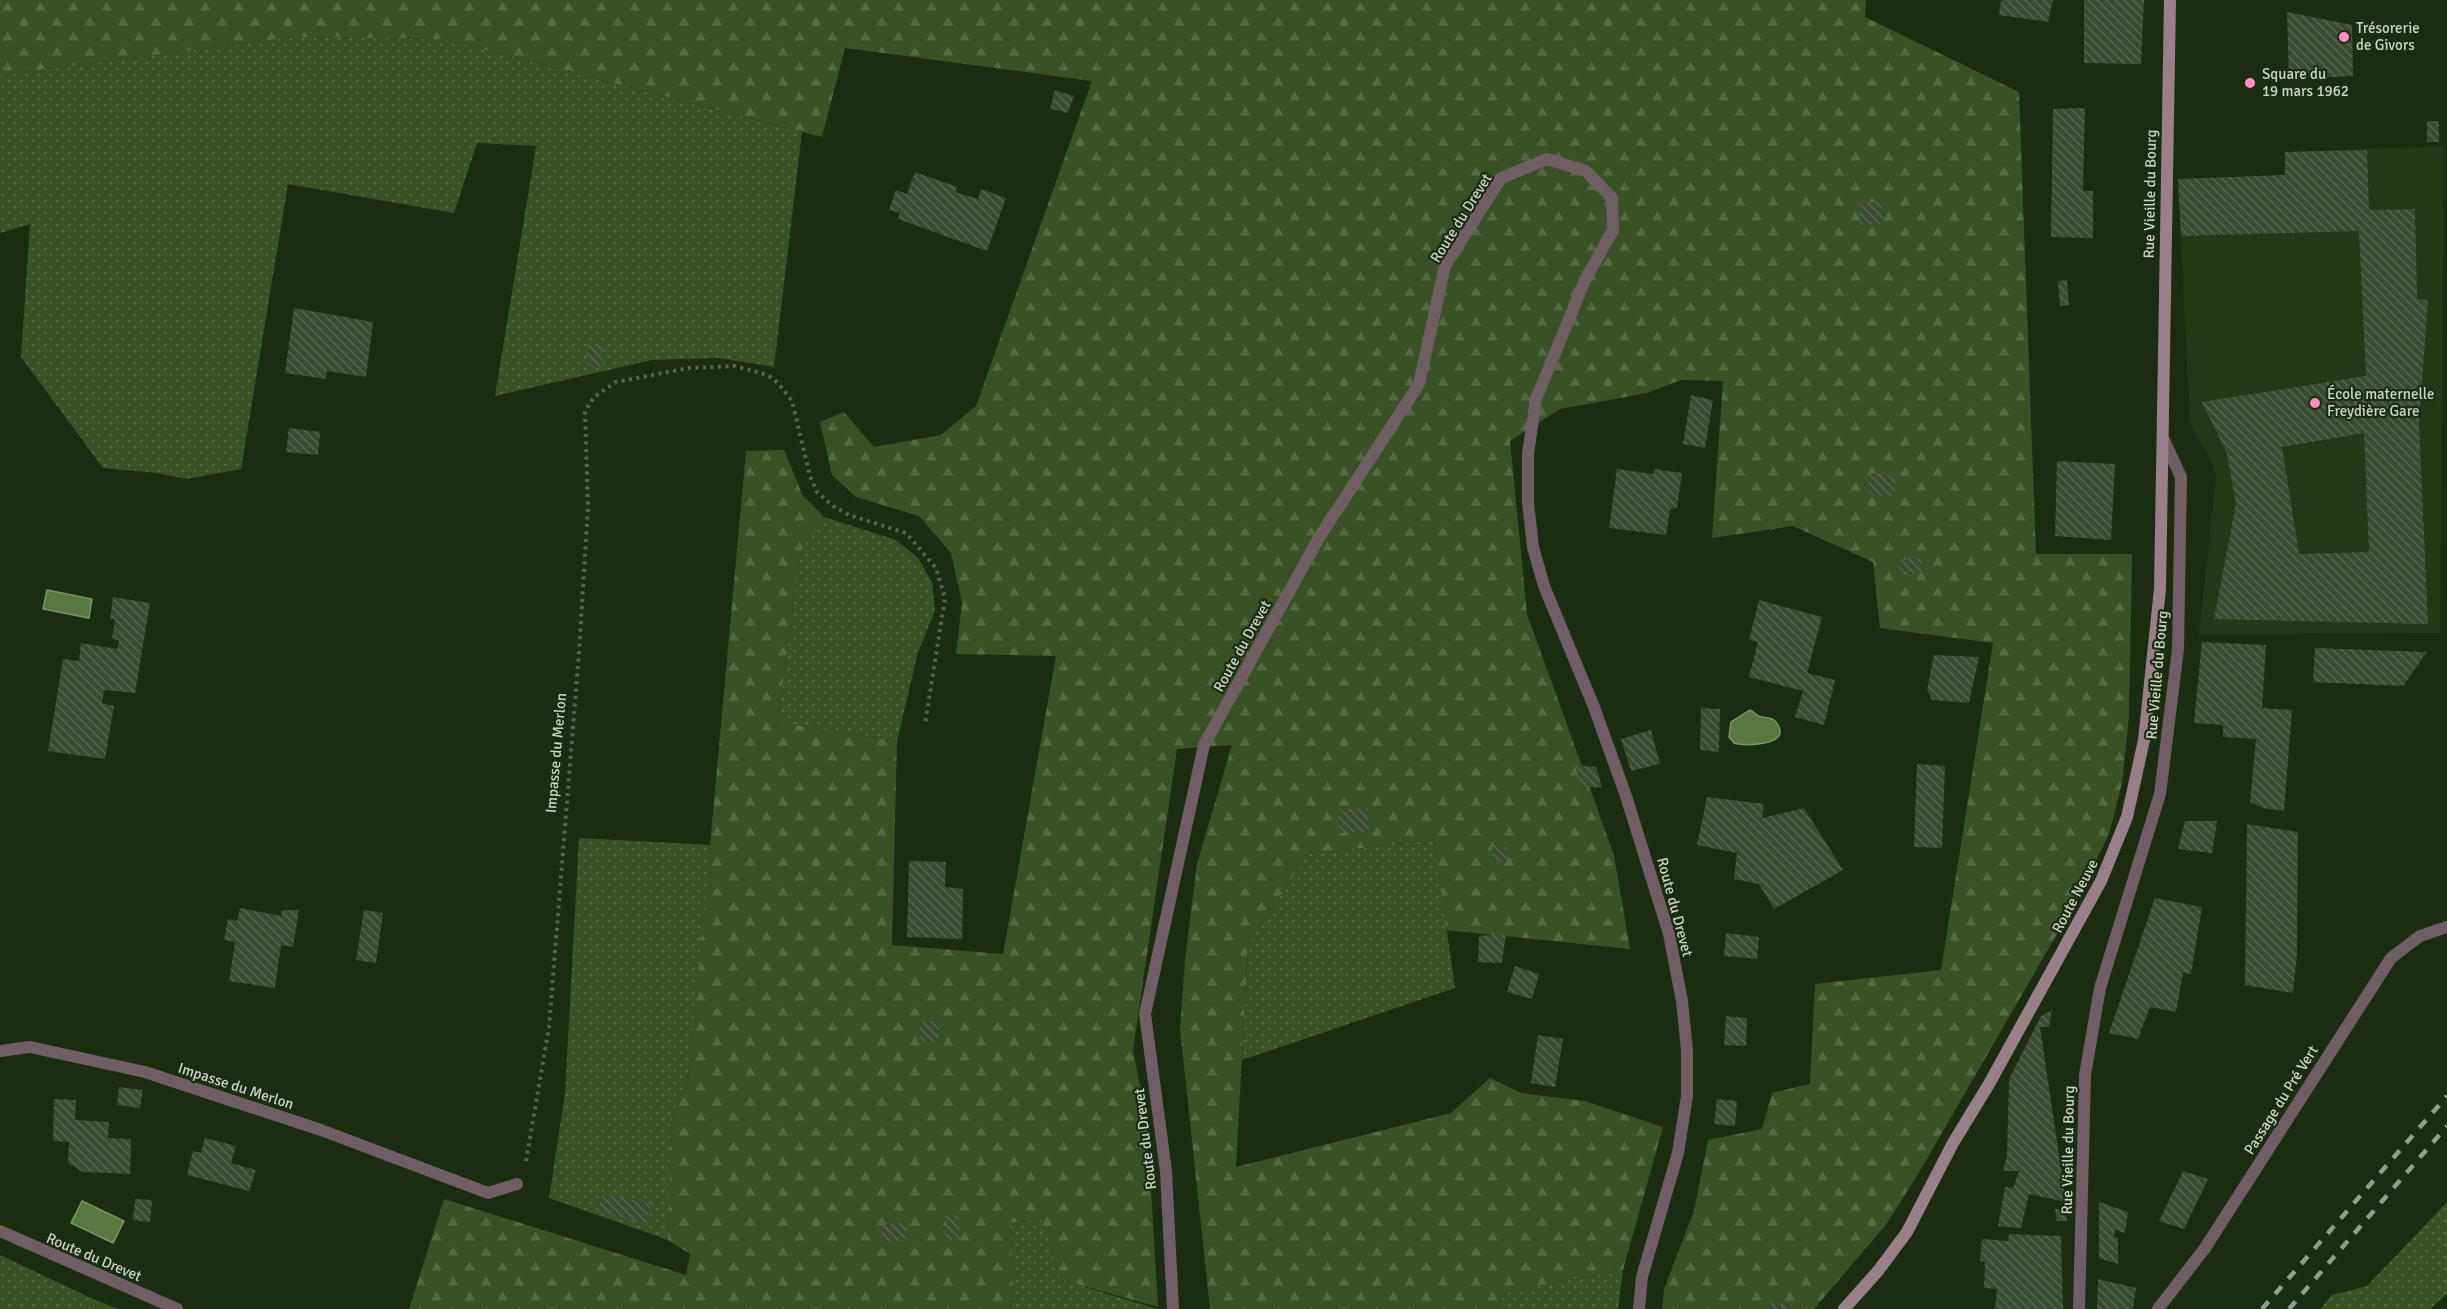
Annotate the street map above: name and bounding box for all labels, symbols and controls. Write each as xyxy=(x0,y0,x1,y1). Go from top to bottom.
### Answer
place label: Trésorerie de Givors xyxy=(2356,19,2420,54)
marker: Trésorerie de Givors xyxy=(2337,30,2351,44)
place label: Square du 19 mars 1962 xyxy=(2262,65,2349,100)
marker: Square du 19 mars 1962 xyxy=(2243,76,2257,90)
street label: Rue Vieille du Bourg xyxy=(2140,129,2160,259)
street label: Route du Drevet xyxy=(1426,170,1496,266)
place label: École maternelle Freydière Gare xyxy=(2327,384,2434,420)
marker: École maternelle Freydière Gare xyxy=(2308,396,2322,410)
street label: Route du Drevet xyxy=(1209,597,1275,695)
street label: Rue Vieille du Bourg xyxy=(2142,610,2172,740)
street label: Impasse du Merlon xyxy=(542,692,570,814)
street label: Route du Drevet xyxy=(1653,855,1697,959)
street label: Route Neuve xyxy=(2048,856,2102,936)
street label: Passage du Pré Vert xyxy=(2240,1042,2322,1158)
street label: Impasse du Merlon xyxy=(176,1059,296,1113)
street label: Rue Vieille du Bourg xyxy=(2058,1085,2078,1215)
street label: Route du Drevet xyxy=(1130,1087,1160,1191)
street label: Route du Drevet xyxy=(44,1229,144,1285)

